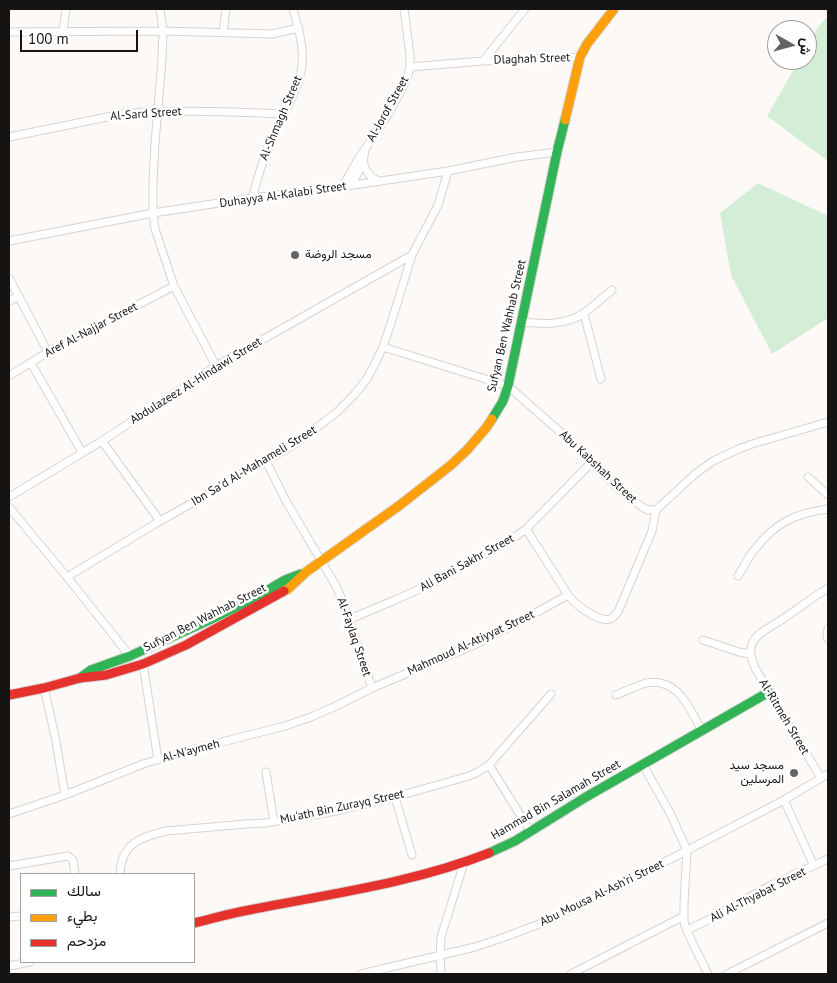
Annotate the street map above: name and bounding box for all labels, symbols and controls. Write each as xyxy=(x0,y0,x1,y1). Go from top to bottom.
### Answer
scale bar xyxy=(22,20,140,52)
north arrow xyxy=(767,20,817,70)
text: 100 m xyxy=(28,29,69,48)
text: ش xyxy=(796,37,816,56)
street label: Dlaghah Street xyxy=(493,50,571,68)
street label: Al-Shmagh Street xyxy=(257,74,305,162)
street label: Al-Jorof Street xyxy=(364,74,412,144)
street label: Al-Sard Street xyxy=(110,104,182,124)
street label: Duhayya Al-Kalabi Street xyxy=(219,179,347,211)
place label: مسجد الروضة xyxy=(305,248,372,262)
marker: مسجد الروضة xyxy=(289,249,301,261)
street label: Sufyan Ben Wahhab Street xyxy=(485,258,529,394)
street label: Aref Al-Najjar Street xyxy=(42,299,140,361)
street label: Abdulazeez Al-Hindawi Street xyxy=(128,334,264,428)
street label: Ibn Sa'd Al-Mahameli Street xyxy=(189,423,319,509)
street label: Abu Kabshah Street xyxy=(556,427,640,507)
street label: Ali Bani Sakhr Street xyxy=(417,531,517,595)
street label: Sufyan Ben Wahhab Street xyxy=(141,581,269,655)
street label: Al-Faylaq Street xyxy=(334,596,374,678)
street label: Mahmoud Al-Atiyyat Street xyxy=(405,607,537,679)
street label: Al-Ritmeh Street xyxy=(756,677,812,757)
street label: Al-N'aymeh xyxy=(161,736,221,766)
street label: Hammad Bin Salamah Street xyxy=(489,757,623,843)
place label: مسجد سيد المرسلين xyxy=(730,759,784,787)
marker: مسجد سيد المرسلين xyxy=(788,767,800,779)
street label: Mu'ath Bin Zurayq Street xyxy=(279,787,405,827)
street label: Abu Mousa Al-Ash'ri Street xyxy=(538,857,666,929)
street label: Ali Al-Thyabat Street xyxy=(708,865,808,925)
legend xyxy=(20,873,195,963)
text: سالك xyxy=(67,881,101,900)
text: بطيء xyxy=(67,906,97,925)
text: مزدحم xyxy=(67,931,106,950)

